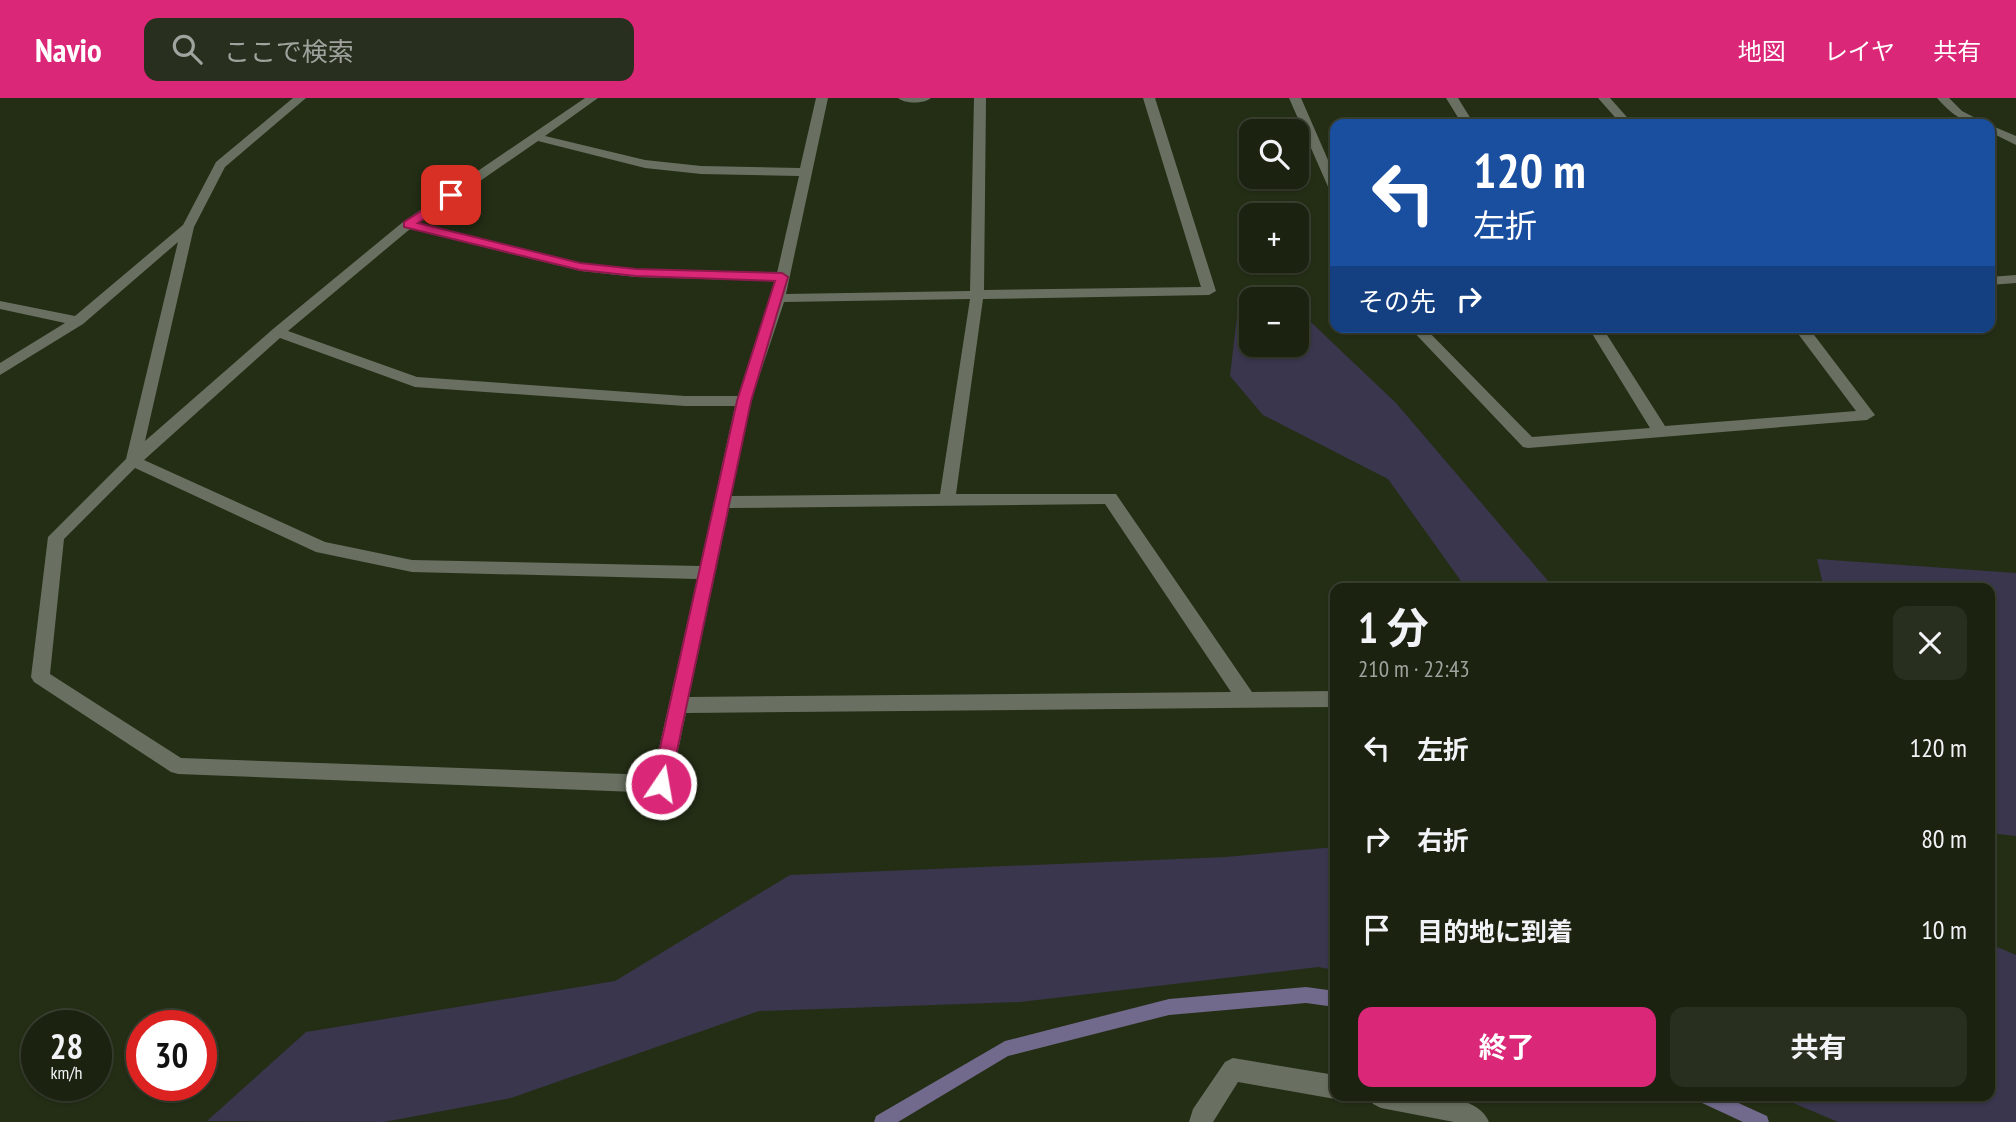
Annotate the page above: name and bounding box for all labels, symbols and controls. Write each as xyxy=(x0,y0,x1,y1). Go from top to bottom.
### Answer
search box xyxy=(144,18,634,81)
text: Navio xyxy=(35,28,102,71)
icon: search xyxy=(168,30,206,68)
text: ここで検索 xyxy=(224,35,354,68)
text: 地図 xyxy=(1738,36,1786,67)
text: レイヤ xyxy=(1824,36,1895,67)
text: 共有 xyxy=(1933,36,1981,67)
map controls xyxy=(1239,119,1309,357)
button: search xyxy=(1239,119,1309,189)
text: 120 m xyxy=(1473,138,1586,202)
icon: left xyxy=(1358,147,1449,238)
pin xyxy=(421,165,481,225)
icon: arrive xyxy=(432,176,470,214)
button: + xyxy=(1239,203,1309,273)
text: 左折 xyxy=(1473,204,1537,246)
icon: right xyxy=(1450,280,1488,318)
text: その先 xyxy=(1358,285,1436,318)
button: − xyxy=(1239,287,1309,357)
text: 1 分 xyxy=(1358,600,1429,655)
button: close xyxy=(1893,606,1967,680)
text: 210 m · 22:43 xyxy=(1358,654,1470,683)
icon: left xyxy=(1358,729,1396,767)
text: 120 m xyxy=(1909,731,1967,764)
text: 左折 xyxy=(1417,733,1469,766)
position arrow xyxy=(624,747,698,821)
icon: right xyxy=(1358,820,1396,858)
text: 80 m xyxy=(1921,822,1967,855)
text: 右折 xyxy=(1417,824,1469,857)
icon: arrive xyxy=(1358,911,1396,949)
text: 10 m xyxy=(1921,913,1967,946)
text: 目的地に到着 xyxy=(1417,915,1573,948)
button: 終了 xyxy=(1358,1007,1656,1087)
button: 共有 xyxy=(1670,1007,1967,1087)
speed limit sign: 30 xyxy=(126,1010,217,1101)
text: 28 xyxy=(50,1023,83,1069)
text: km/h xyxy=(51,1061,82,1084)

